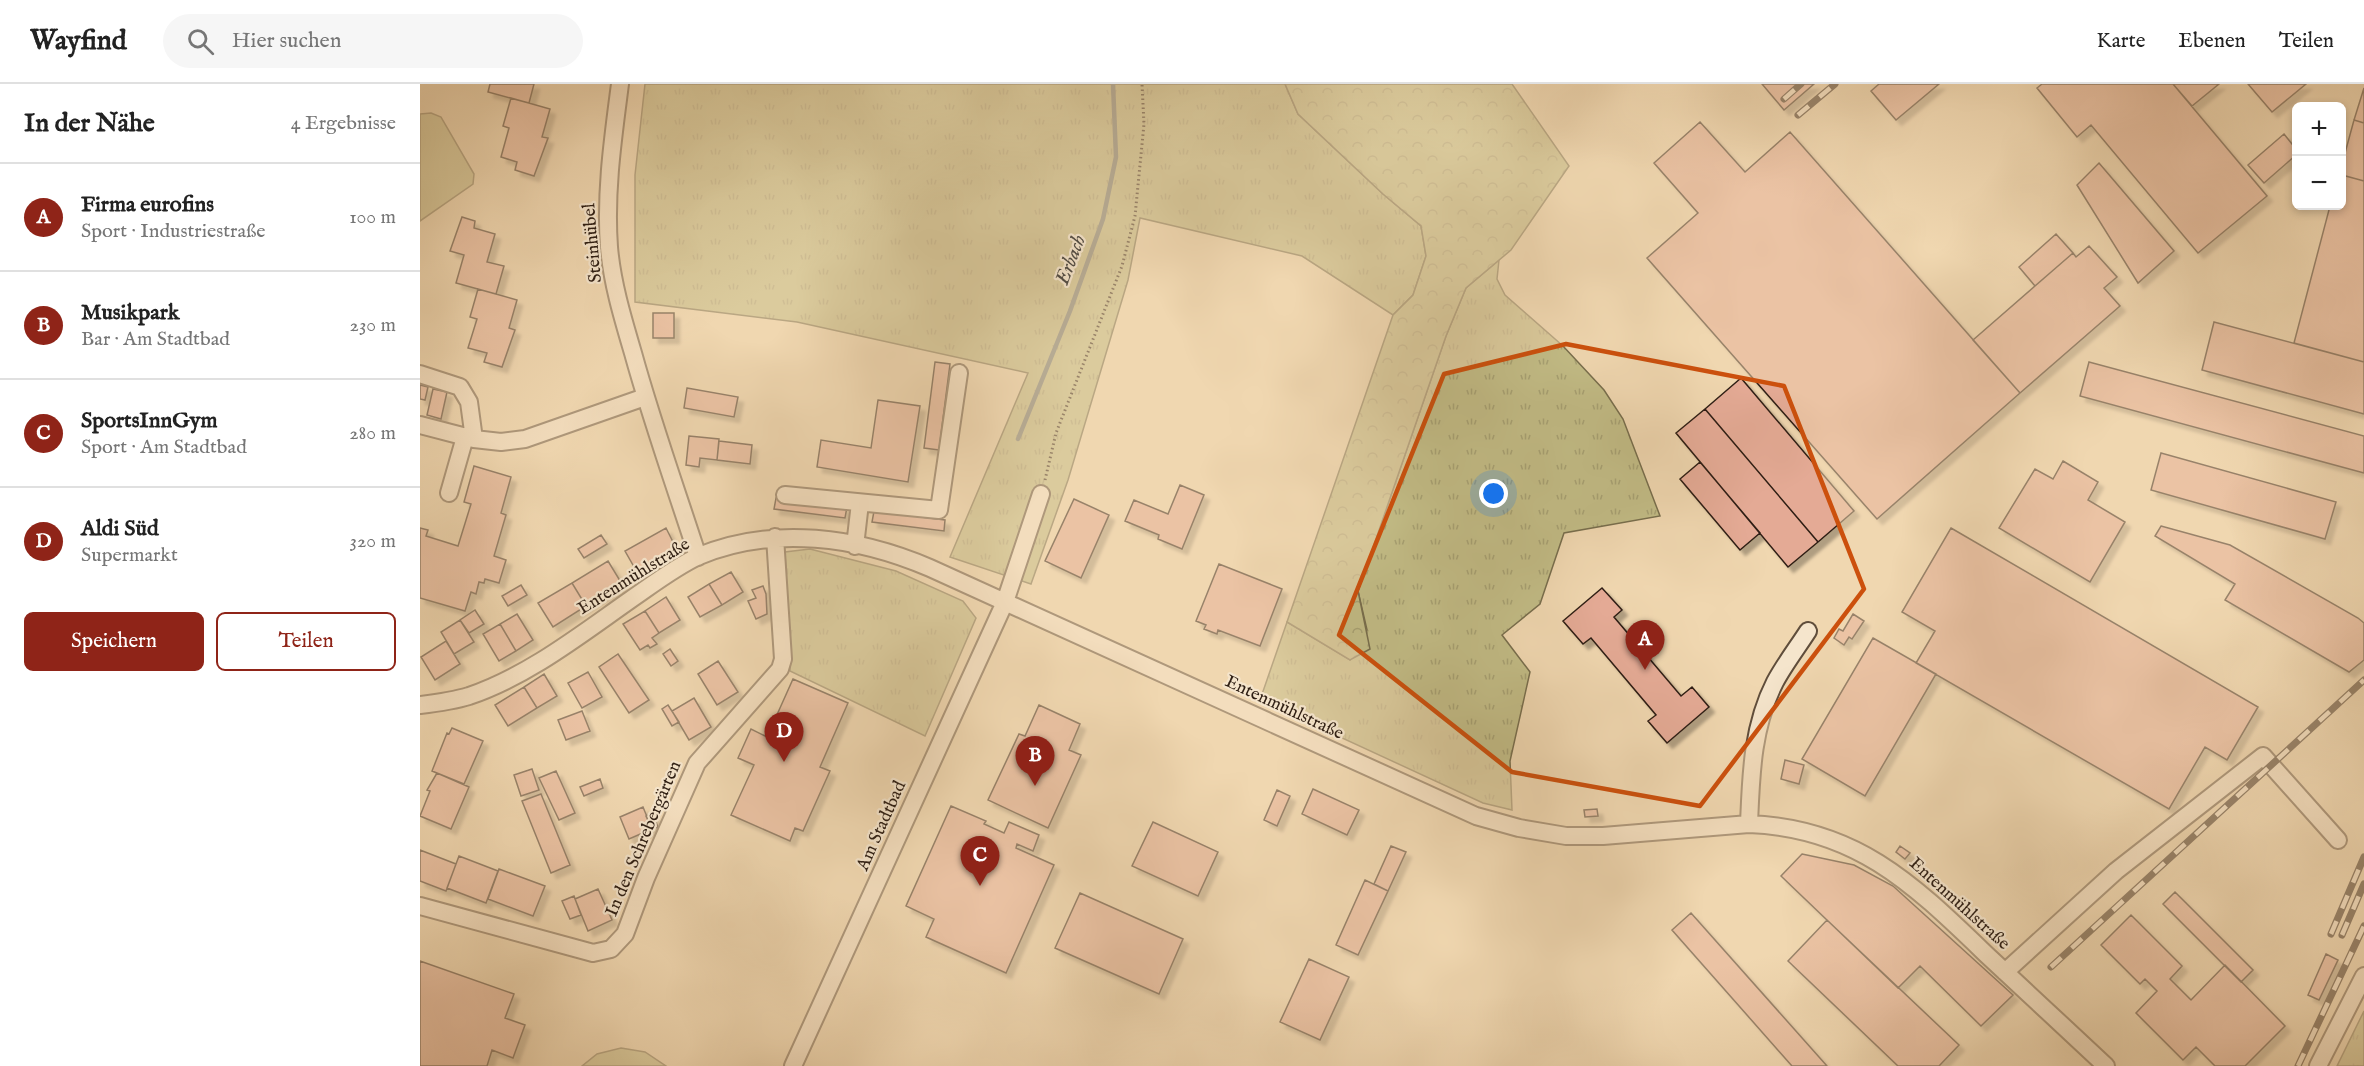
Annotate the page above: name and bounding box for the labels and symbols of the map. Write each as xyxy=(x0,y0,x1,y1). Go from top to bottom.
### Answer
street label: Steinhübel xyxy=(578,202,608,284)
water label: Erbach xyxy=(1050,231,1092,289)
your location xyxy=(1479,479,1508,508)
street label: Entenmühlstraße xyxy=(574,533,694,621)
pin: A xyxy=(1626,620,1664,670)
street label: Entenmühlstraße xyxy=(1221,671,1347,745)
pin: D xyxy=(764,712,804,762)
pin: B xyxy=(1016,736,1054,786)
street label: In den Schrebergärten xyxy=(601,757,687,920)
street label: Am Stadtbad xyxy=(852,777,912,875)
pin: C xyxy=(960,836,1000,886)
street label: Entenmühlstraße xyxy=(1904,853,2014,955)

